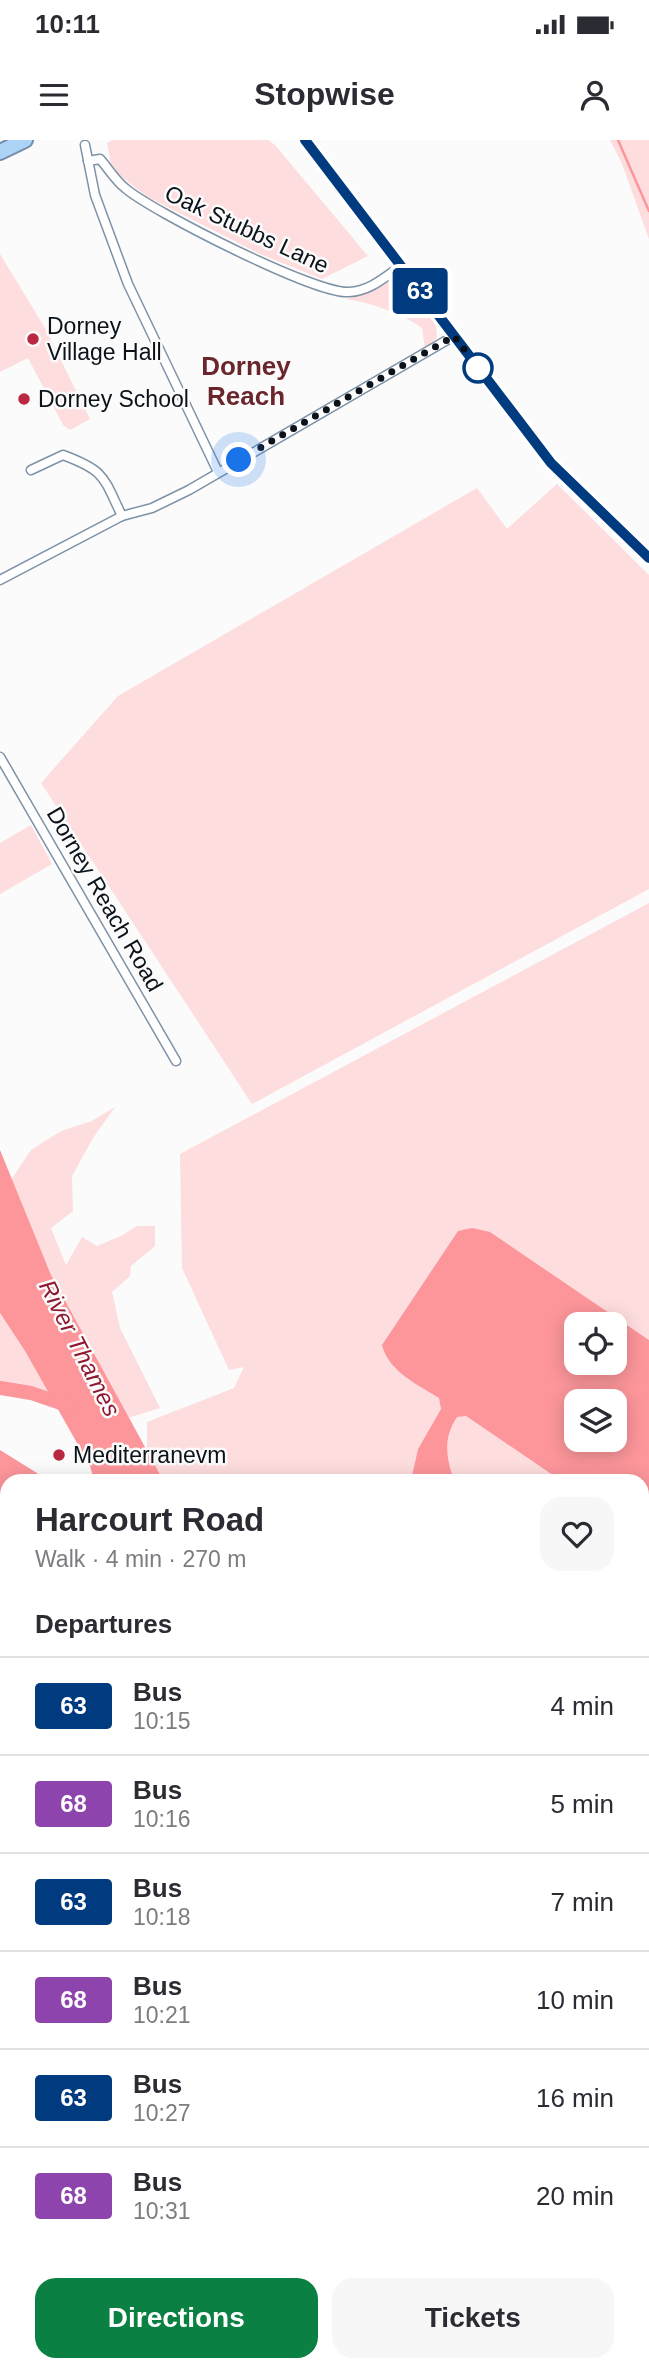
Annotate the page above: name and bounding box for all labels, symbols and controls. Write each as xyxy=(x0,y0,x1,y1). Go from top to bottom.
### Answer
text: 10:11 xyxy=(35,9,100,39)
icon: menu xyxy=(35,76,73,114)
text: Stopwise xyxy=(254,76,395,112)
icon: person xyxy=(576,76,614,114)
street label: Oak Stubbs Lane xyxy=(161,180,333,278)
line badge: 63 xyxy=(388,268,452,314)
text: 63 xyxy=(407,277,433,304)
place label: Dorney Village Hall xyxy=(47,313,162,365)
marker: Dorney Village Hall xyxy=(25,331,41,347)
district label: Dorney Reach xyxy=(201,351,291,411)
unlabelled marker xyxy=(463,353,493,383)
place label: Dorney School xyxy=(38,386,189,412)
marker: Dorney School xyxy=(16,391,32,407)
your location xyxy=(221,442,256,477)
street label: Dorney Reach Road xyxy=(42,802,168,996)
water label: River Thames xyxy=(34,1275,126,1421)
map controls xyxy=(564,1312,627,1452)
button: locate xyxy=(564,1312,627,1375)
button: layers xyxy=(564,1389,627,1452)
place label: Mediterranevm xyxy=(73,1442,226,1468)
marker: Mediterranevm xyxy=(51,1447,67,1463)
button: heart xyxy=(540,1497,614,1571)
text: Harcourt Road xyxy=(35,1501,264,1538)
text: Walk · 4 min · 270 m xyxy=(35,1546,246,1572)
text: Departures xyxy=(35,1609,172,1639)
text: Bus xyxy=(133,1677,182,1707)
text: 4 min xyxy=(550,1691,614,1721)
text: 63 xyxy=(60,1692,87,1719)
text: 10:15 xyxy=(133,1708,191,1734)
text: Bus xyxy=(133,1775,182,1805)
text: 5 min xyxy=(550,1789,614,1819)
text: 68 xyxy=(60,1790,87,1817)
text: 10:16 xyxy=(133,1806,191,1832)
text: Bus xyxy=(133,1873,182,1903)
text: 7 min xyxy=(550,1887,614,1917)
text: 63 xyxy=(60,1888,87,1915)
text: 10:18 xyxy=(133,1904,191,1930)
text: Bus xyxy=(133,1971,182,2001)
text: 10 min xyxy=(536,1985,614,2015)
text: 68 xyxy=(60,1986,87,2013)
text: 10:21 xyxy=(133,2002,191,2028)
text: Bus xyxy=(133,2069,182,2099)
text: 16 min xyxy=(536,2083,614,2113)
text: 63 xyxy=(60,2084,87,2111)
text: 10:27 xyxy=(133,2100,191,2126)
text: Bus xyxy=(133,2167,182,2197)
text: 20 min xyxy=(536,2181,614,2211)
text: 68 xyxy=(60,2182,87,2209)
text: 10:31 xyxy=(133,2198,191,2224)
button: Directions xyxy=(35,2278,318,2358)
button: Tickets xyxy=(332,2278,614,2358)

